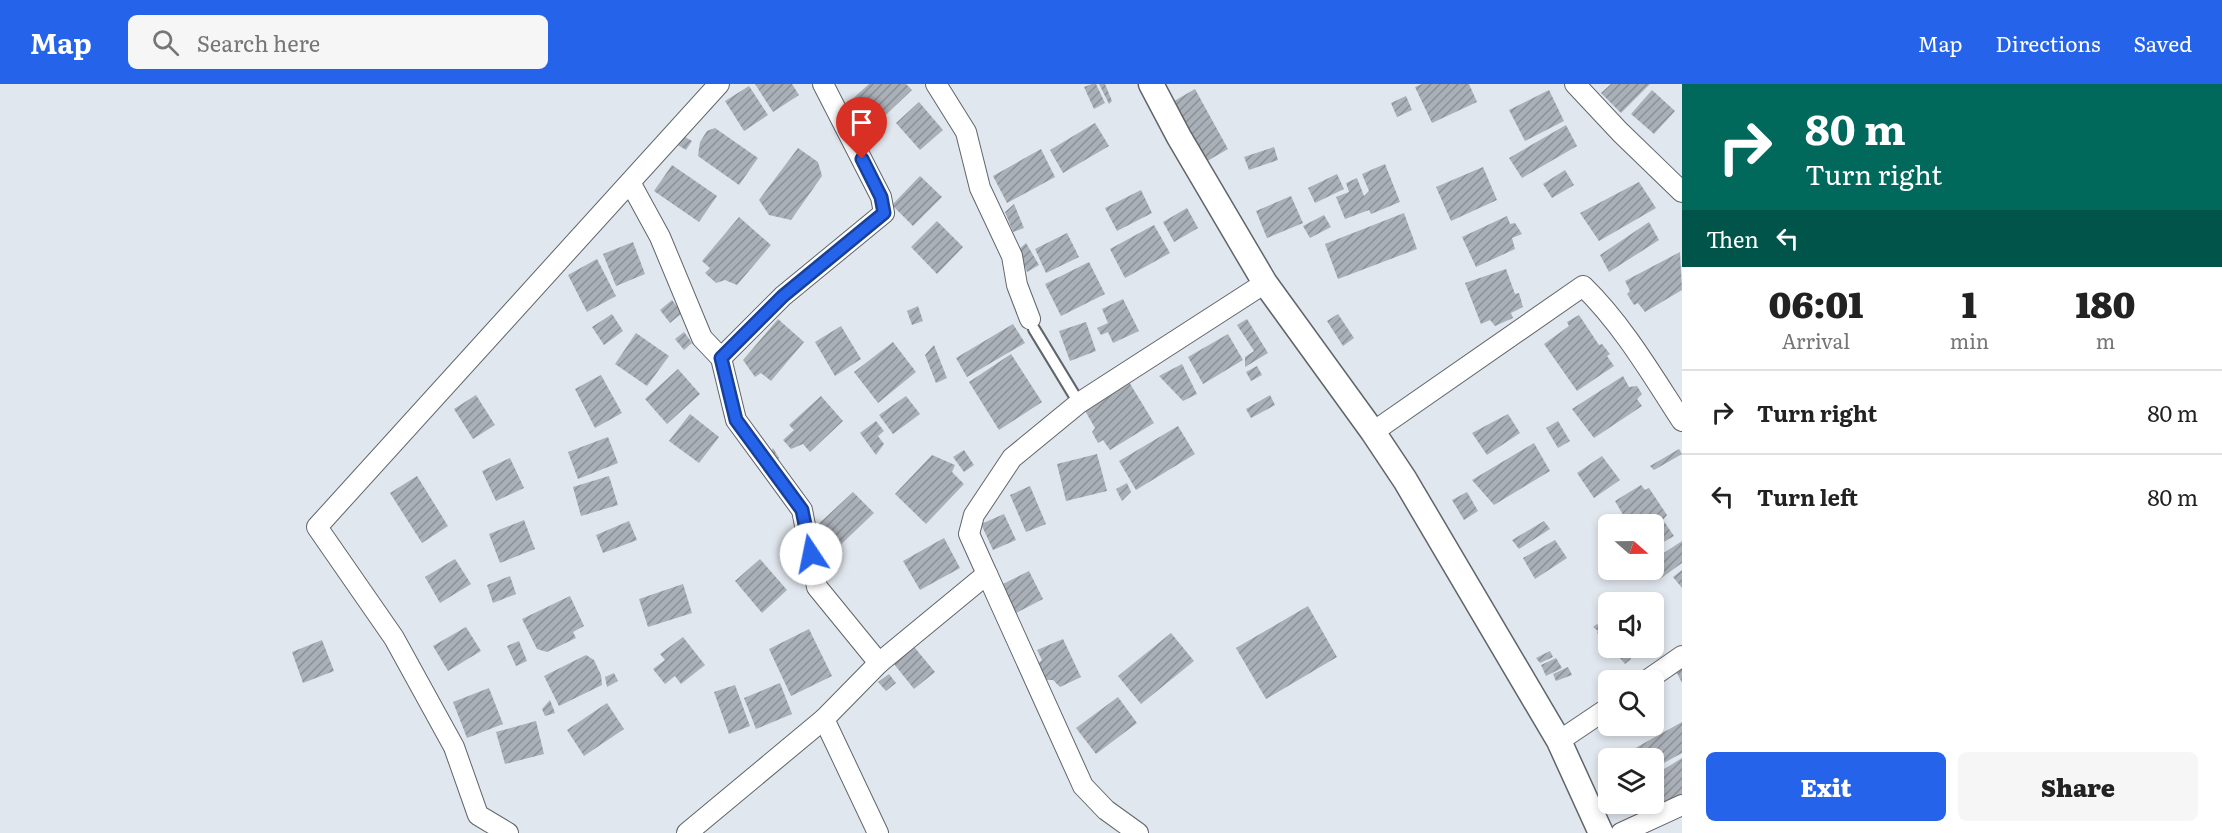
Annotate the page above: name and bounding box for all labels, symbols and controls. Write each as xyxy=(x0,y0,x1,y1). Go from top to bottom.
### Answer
search box xyxy=(128,15,548,69)
text: Map xyxy=(30,21,92,63)
icon: search xyxy=(149,26,182,59)
text: Search here xyxy=(197,26,320,59)
text: Map xyxy=(1918,27,1963,58)
text: Directions xyxy=(1996,27,2101,58)
text: Saved xyxy=(2134,27,2192,58)
text: 80 m xyxy=(1805,96,1906,158)
pin xyxy=(836,97,887,159)
icon: arrive xyxy=(845,106,878,139)
icon: right xyxy=(1706,108,1784,186)
text: Turn right xyxy=(1805,153,1942,193)
text: Then xyxy=(1706,222,1759,255)
icon: left xyxy=(1771,222,1804,255)
text: 06:01 xyxy=(1768,276,1863,329)
text: 1 xyxy=(1962,276,1977,329)
text: 180 xyxy=(2076,276,2136,329)
text: Arrival xyxy=(1782,325,1850,355)
text: min xyxy=(1950,325,1989,355)
text: m xyxy=(2096,325,2115,355)
icon: right xyxy=(1706,396,1739,429)
text: Turn right xyxy=(1757,396,1877,429)
text: 80 m xyxy=(2147,396,2198,429)
icon: left xyxy=(1706,480,1739,513)
text: Turn left xyxy=(1757,480,1858,513)
text: 80 m xyxy=(2147,480,2198,513)
north arrow xyxy=(1598,514,1664,580)
map controls xyxy=(1598,514,1664,814)
position arrow xyxy=(779,522,843,586)
button: sound xyxy=(1598,592,1664,658)
button: search xyxy=(1598,670,1664,736)
button: layers xyxy=(1598,748,1664,814)
button: Exit xyxy=(1706,752,1946,821)
button: Share xyxy=(1958,752,2198,821)

